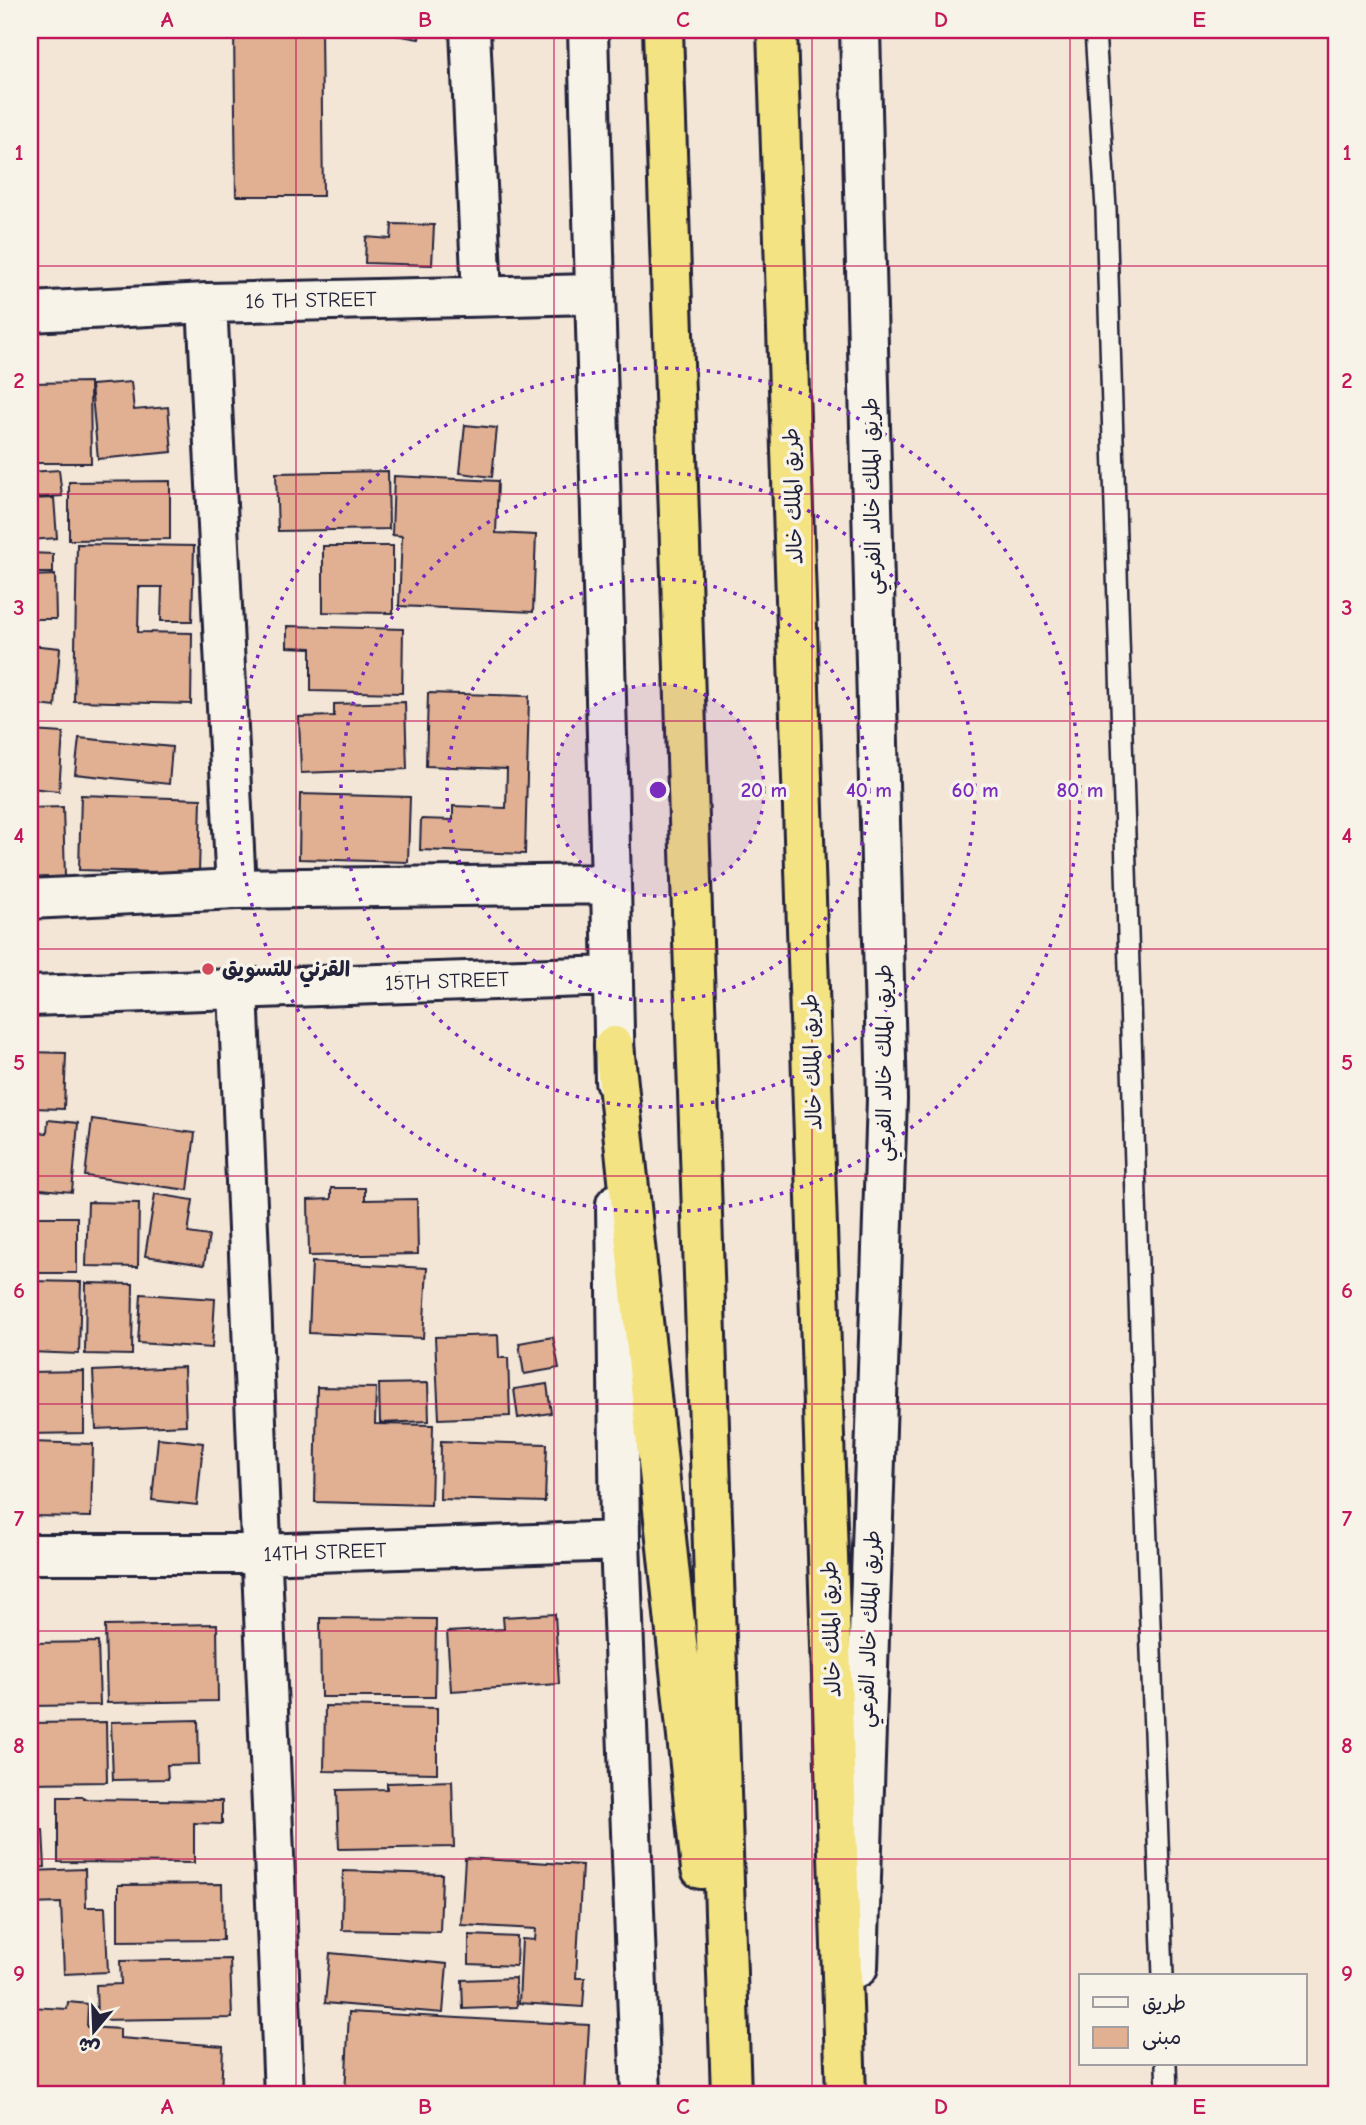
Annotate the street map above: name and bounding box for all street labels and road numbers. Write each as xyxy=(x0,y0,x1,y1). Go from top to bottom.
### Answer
street label: 16 TH STREET xyxy=(245,287,377,313)
street label: طريق الملك خالد الفرعي xyxy=(858,397,893,595)
street label: طريق الملك خالد xyxy=(779,427,807,565)
street label: طريق الملك خالد الفرعي xyxy=(872,964,903,1162)
street label: 15TH STREET xyxy=(385,967,510,995)
street label: طريق الملك خالد xyxy=(798,993,826,1131)
street label: طريق الملك خالد الفرعي xyxy=(854,1530,891,1728)
street label: 14TH STREET xyxy=(263,1538,387,1566)
street label: طريق الملك خالد xyxy=(817,1560,845,1698)

